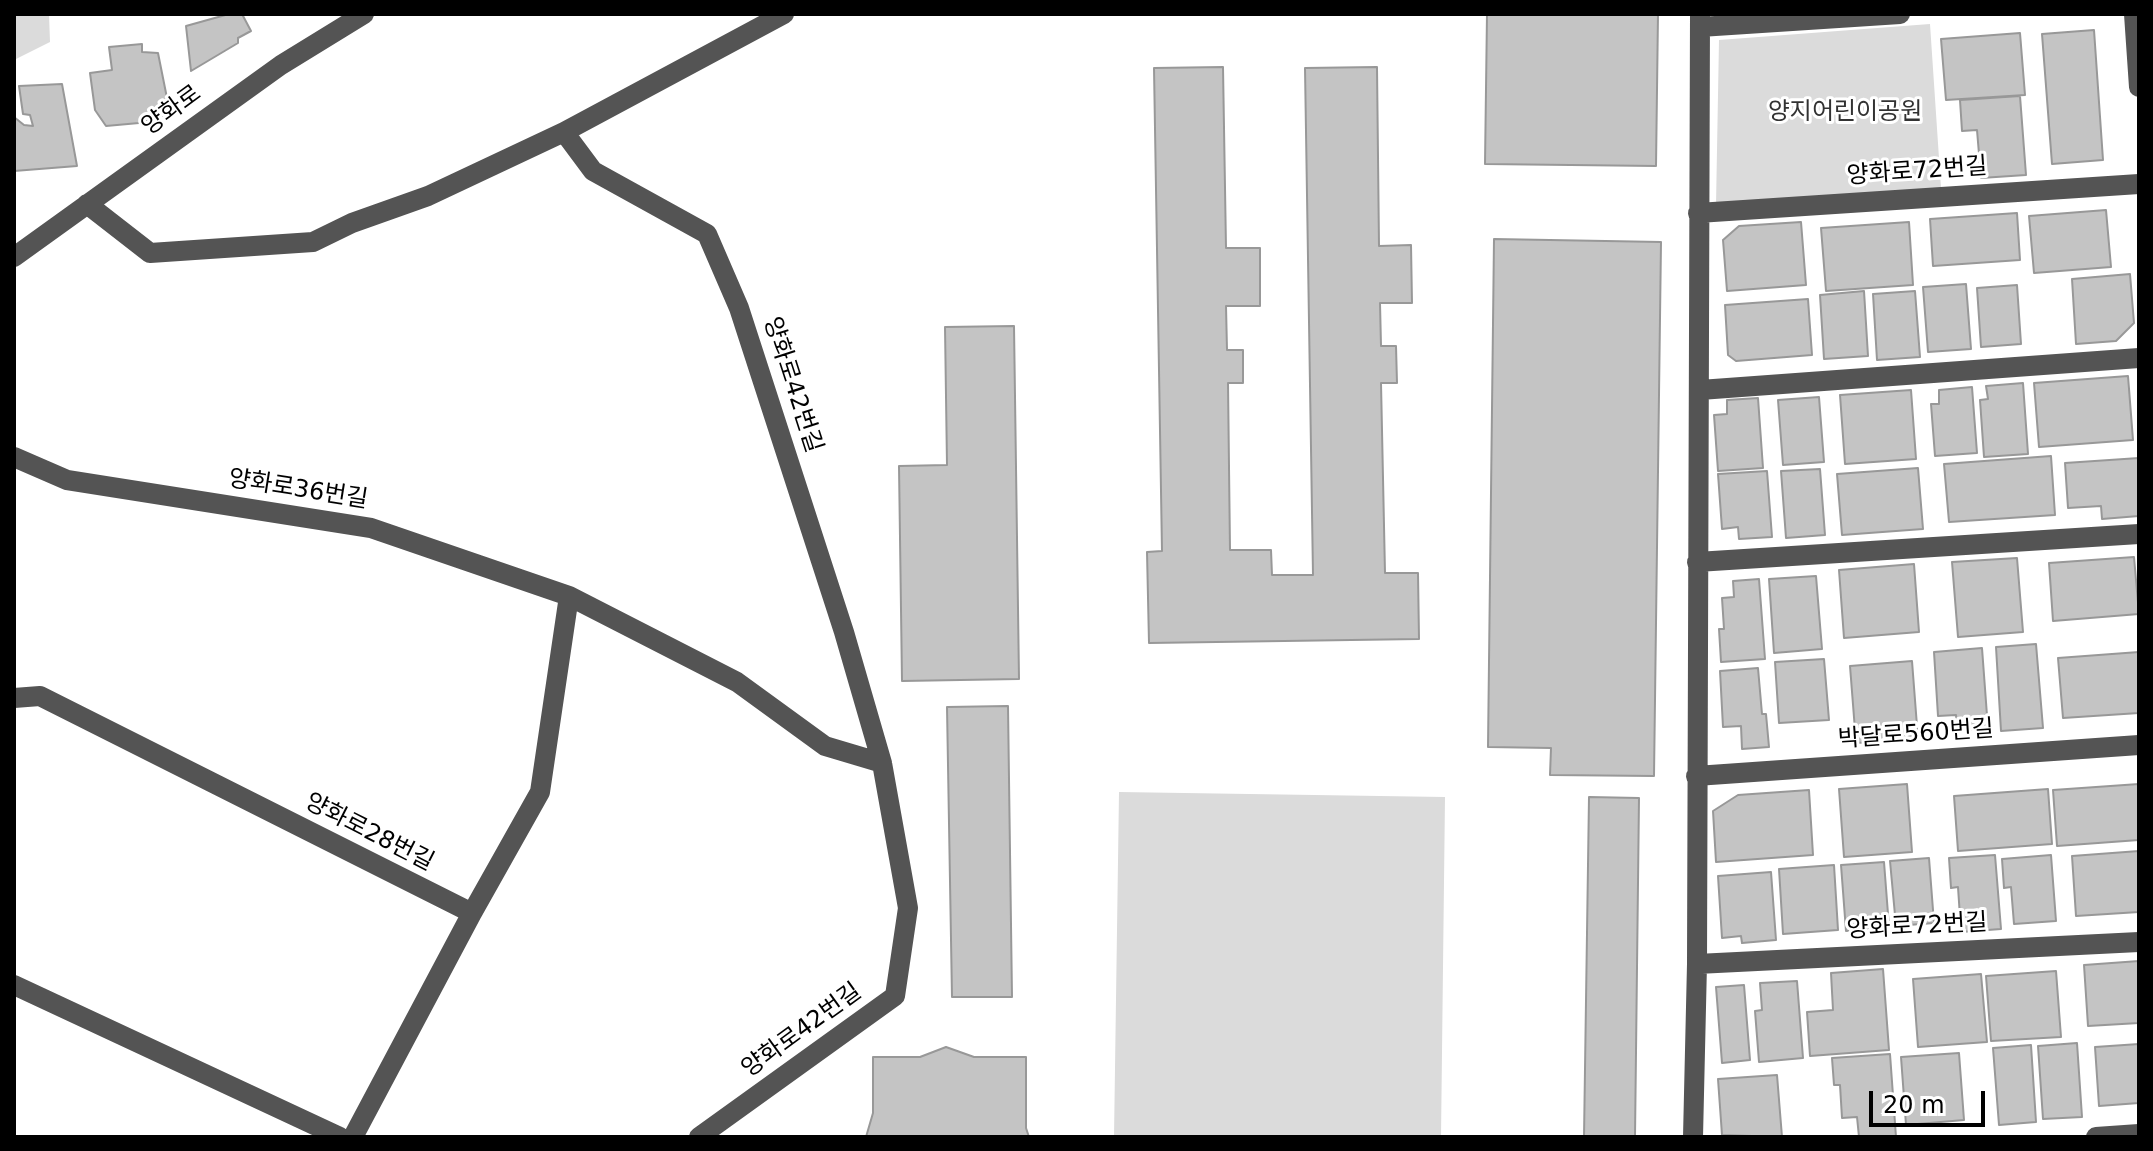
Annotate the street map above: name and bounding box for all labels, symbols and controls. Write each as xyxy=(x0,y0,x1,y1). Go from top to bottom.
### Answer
street label: 양화로 xyxy=(137,80,207,142)
park label: 양지어린이공원 xyxy=(1768,99,1922,127)
street label: 양화로72번길 xyxy=(1846,153,1988,191)
street label: 양화로42번길 xyxy=(757,314,827,456)
street label: 양화로36번길 xyxy=(226,465,370,515)
street label: 박달로560번길 xyxy=(1837,715,1995,755)
street label: 양화로28번길 xyxy=(300,788,438,878)
street label: 양화로72번길 xyxy=(1846,909,1988,945)
street label: 양화로42번길 xyxy=(737,978,867,1084)
scale bar xyxy=(1873,1075,1989,1125)
text: 20 m xyxy=(1883,1091,1945,1119)

